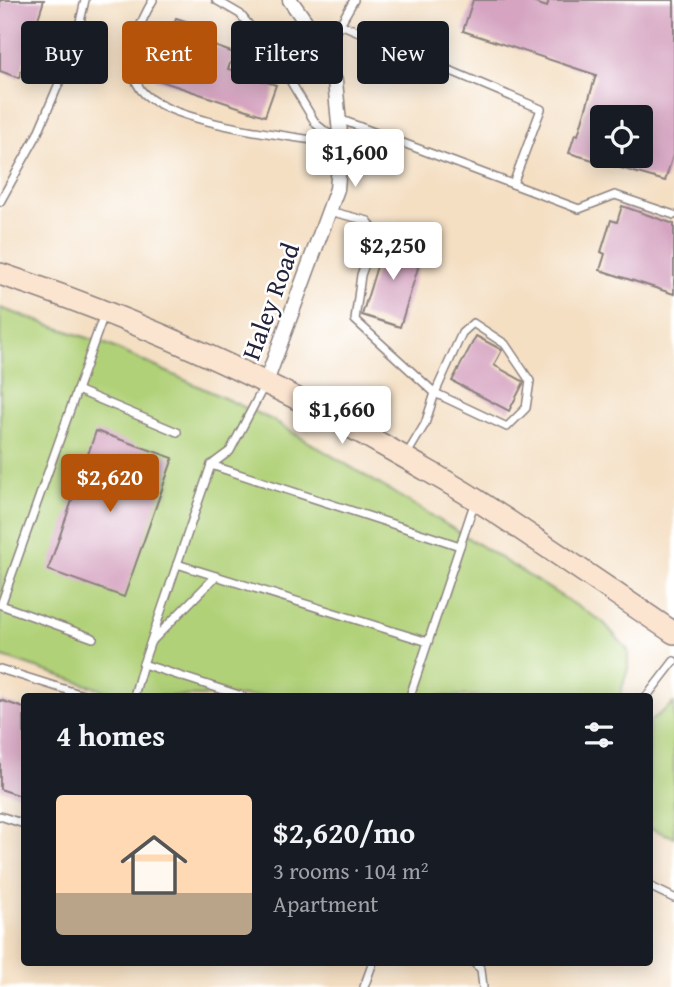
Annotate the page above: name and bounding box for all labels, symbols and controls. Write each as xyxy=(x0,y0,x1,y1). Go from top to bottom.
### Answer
chip: Buy xyxy=(21,21,108,84)
chip: Rent xyxy=(122,21,217,84)
chip: Filters xyxy=(231,21,343,84)
chip: New xyxy=(357,21,449,84)
map controls xyxy=(590,105,653,168)
button: locate xyxy=(590,105,653,168)
pin: $1,600 xyxy=(298,130,412,189)
text: $1,600 xyxy=(322,135,388,168)
pin: $2,250 xyxy=(336,222,450,282)
text: $2,250 xyxy=(360,228,426,261)
street label: Haley Road xyxy=(231,237,309,365)
pin: $1,660 xyxy=(285,386,399,446)
text: $1,660 xyxy=(309,392,375,425)
pin: $2,620 xyxy=(53,454,167,514)
text: $2,620 xyxy=(77,460,143,493)
text: 4 homes xyxy=(56,713,165,757)
icon: filters xyxy=(580,716,618,754)
text: $2,620/mo xyxy=(273,810,415,854)
icon: home xyxy=(112,823,196,907)
text: 3 rooms · 104 m² xyxy=(273,854,428,887)
text: Apartment xyxy=(273,887,378,920)

